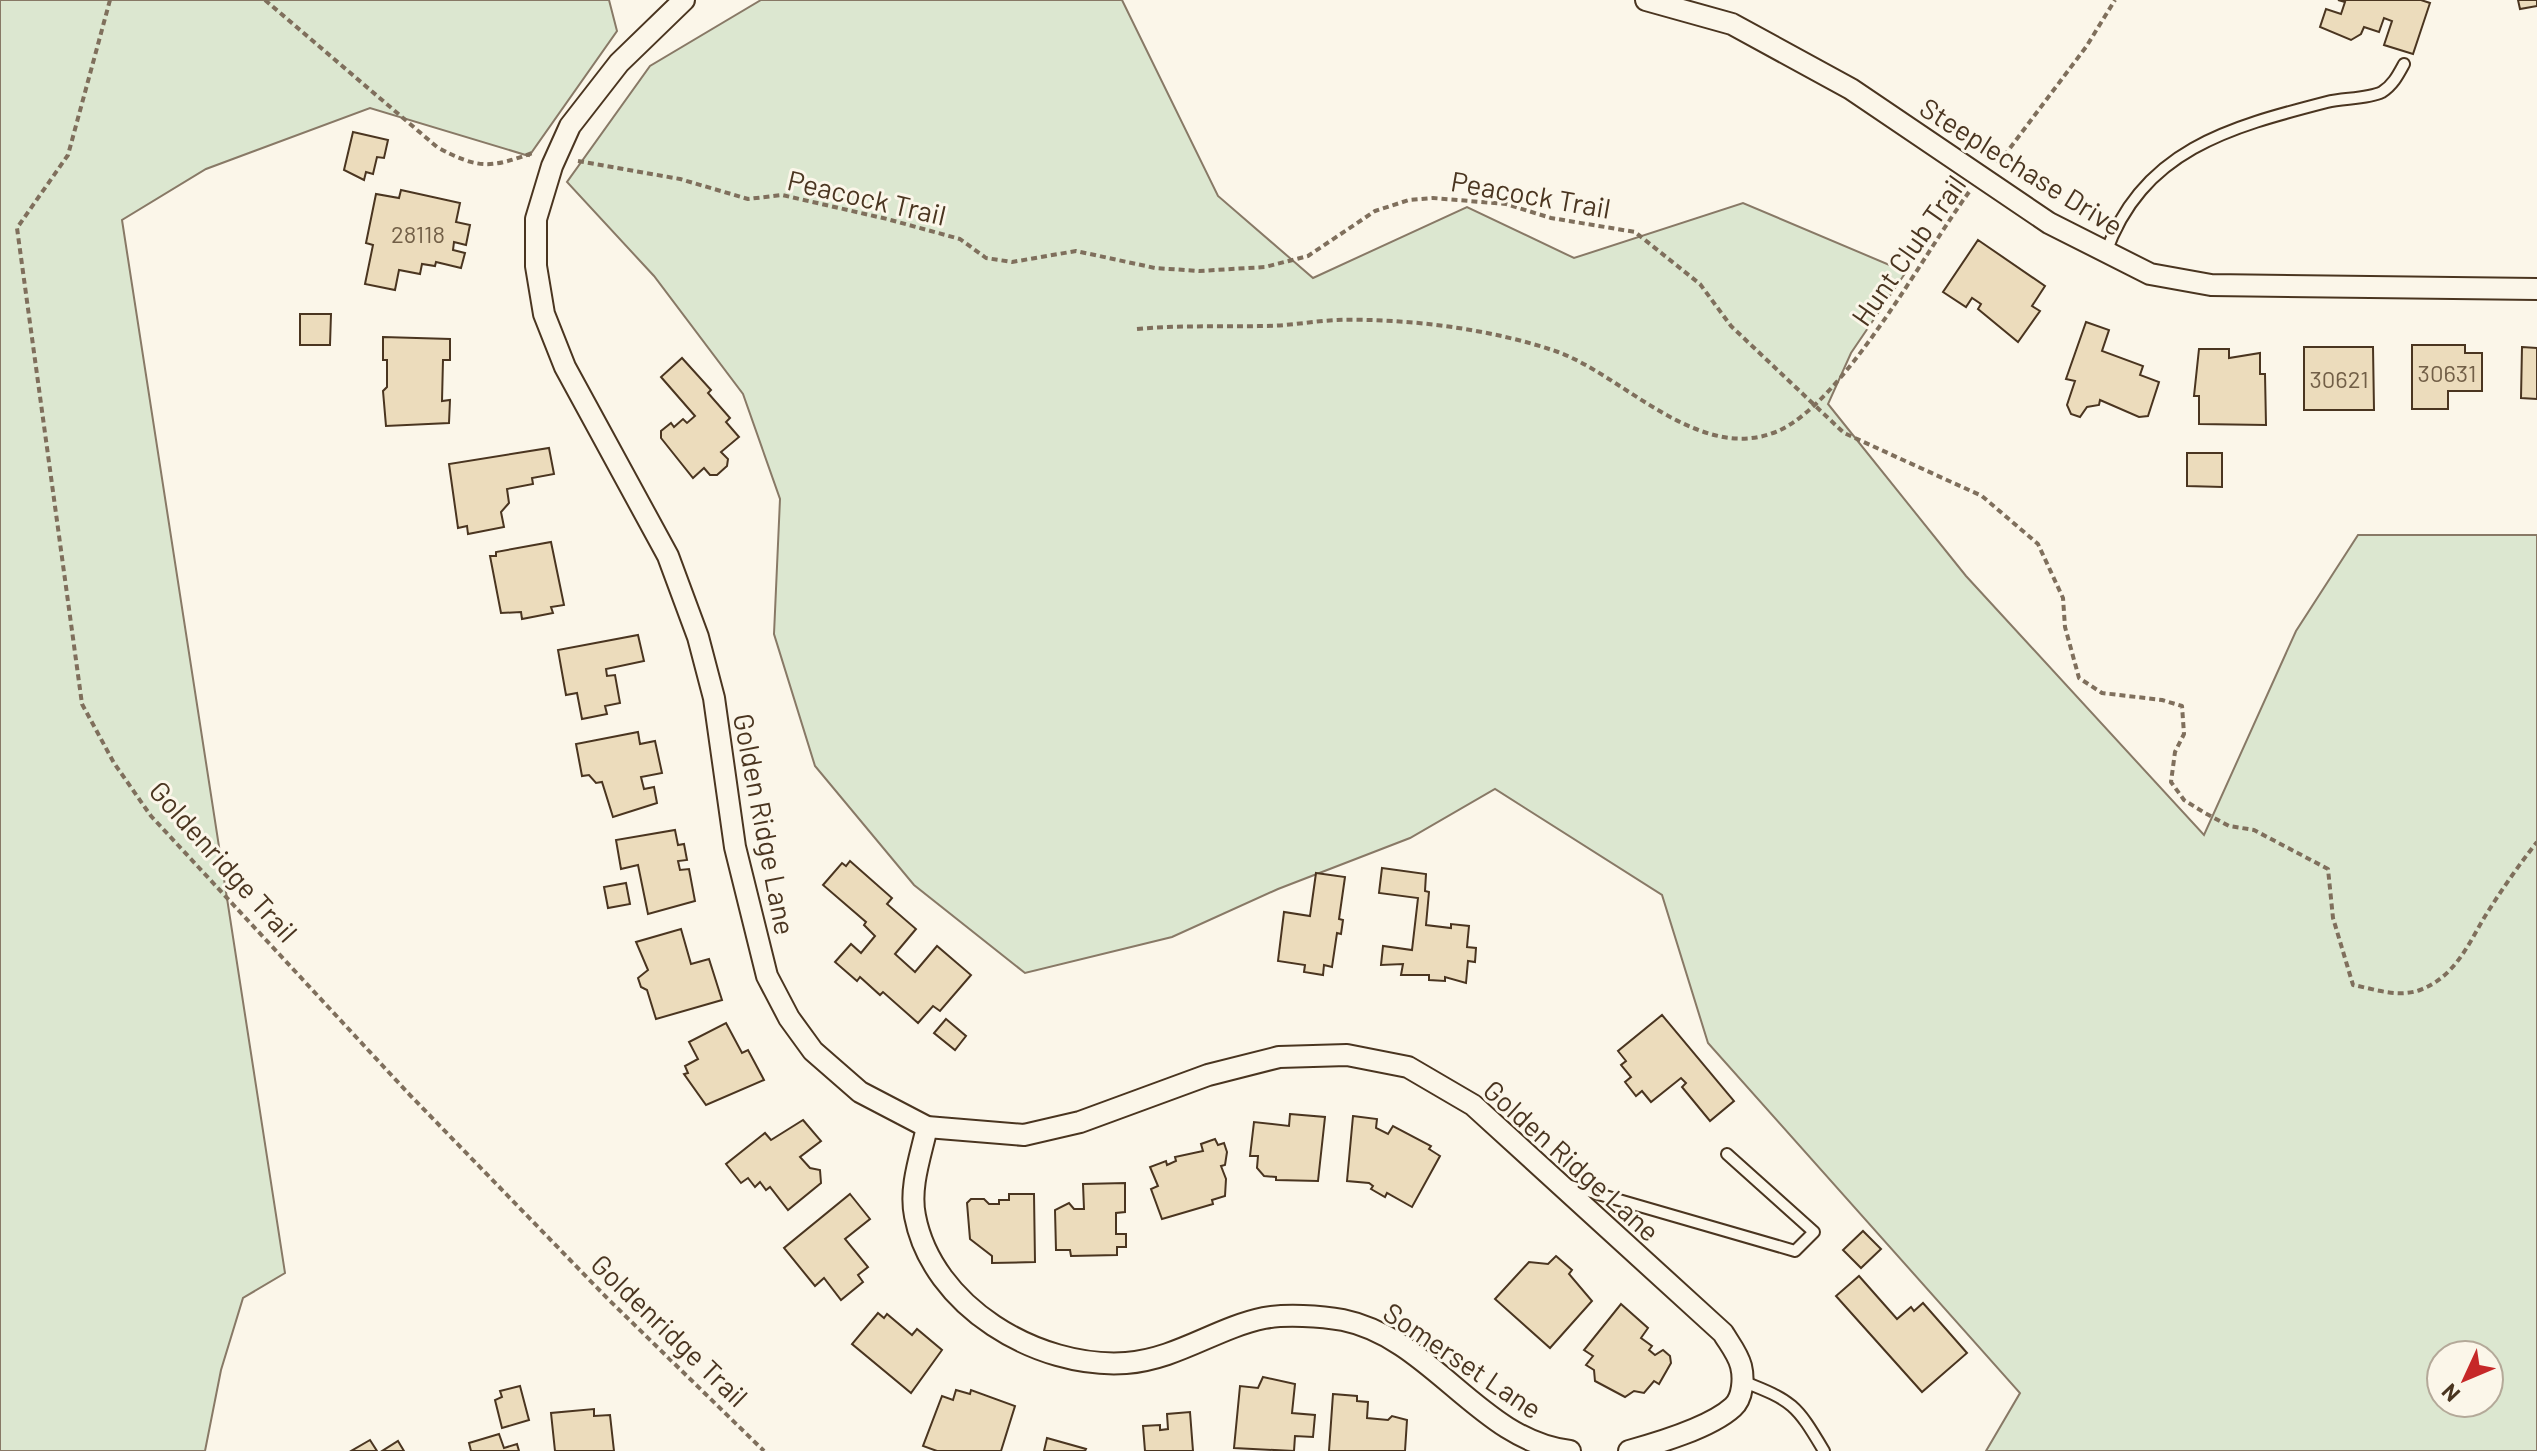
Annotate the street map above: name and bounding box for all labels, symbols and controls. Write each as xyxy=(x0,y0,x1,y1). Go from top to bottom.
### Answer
street label: Steeplechase Drive xyxy=(1914,90,2130,242)
street label: Peacock Trail xyxy=(784,162,950,232)
street label: Peacock Trail xyxy=(1448,163,1614,225)
street label: Hunt Club Trail xyxy=(1844,168,1972,332)
house number: 28118 xyxy=(391,219,445,248)
house number: 30631 xyxy=(2418,358,2476,387)
house number: 30621 xyxy=(2309,364,2369,393)
street label: Golden Ridge Lane xyxy=(727,710,803,938)
street label: Goldenridge Trail xyxy=(143,774,305,948)
street label: Golden Ridge Lane xyxy=(1477,1072,1667,1248)
street label: Goldenridge Trail xyxy=(585,1247,755,1413)
street label: Somerset Lane xyxy=(1377,1295,1549,1425)
north arrow xyxy=(2425,1339,2505,1419)
text: N xyxy=(2435,1379,2464,1408)

